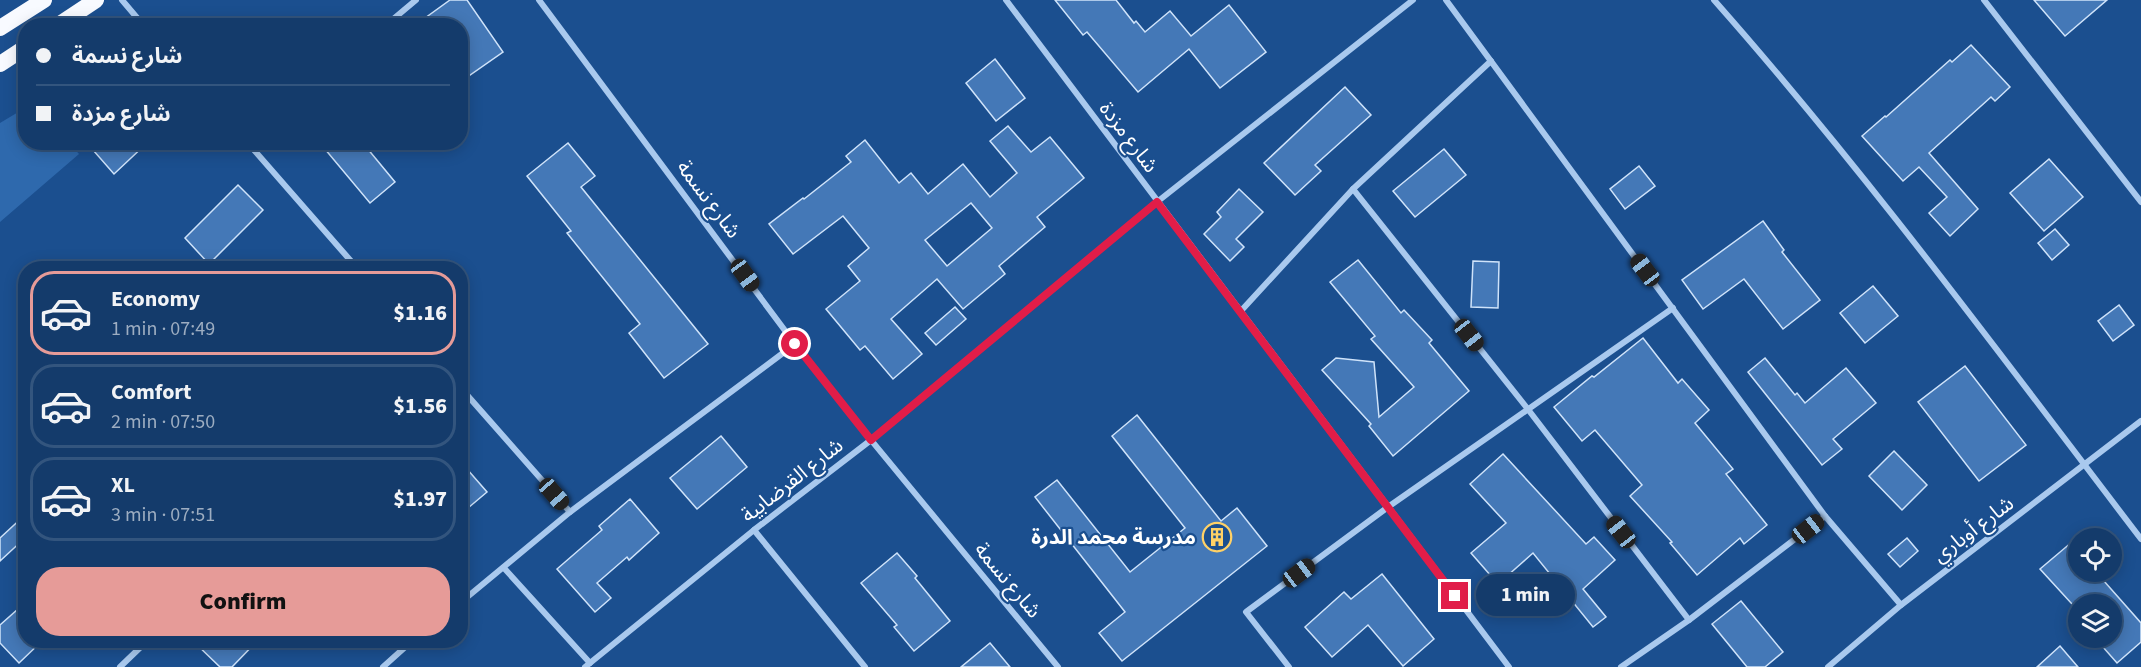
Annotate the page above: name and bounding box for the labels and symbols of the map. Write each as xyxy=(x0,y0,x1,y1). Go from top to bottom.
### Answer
street label: شارع مزدة xyxy=(1092,95,1166,179)
street label: شارع نسمة xyxy=(670,154,748,244)
car xyxy=(1627,250,1663,290)
car xyxy=(727,255,763,295)
car xyxy=(1451,315,1487,355)
route start xyxy=(781,330,808,357)
street label: شارع القرضابية xyxy=(735,430,849,530)
car xyxy=(535,475,573,513)
street label: شارع أوباري xyxy=(1926,488,2020,570)
car xyxy=(1788,511,1828,547)
car xyxy=(1603,512,1639,552)
building icon: مدرسة محمد الدرة xyxy=(1201,521,1233,553)
place label: مدرسة محمد الدرة xyxy=(1031,522,1196,552)
street label: شارع نسمة xyxy=(967,536,1049,624)
car xyxy=(1279,555,1319,591)
callout: 1 min xyxy=(1476,575,1575,617)
route end xyxy=(1441,582,1468,609)

